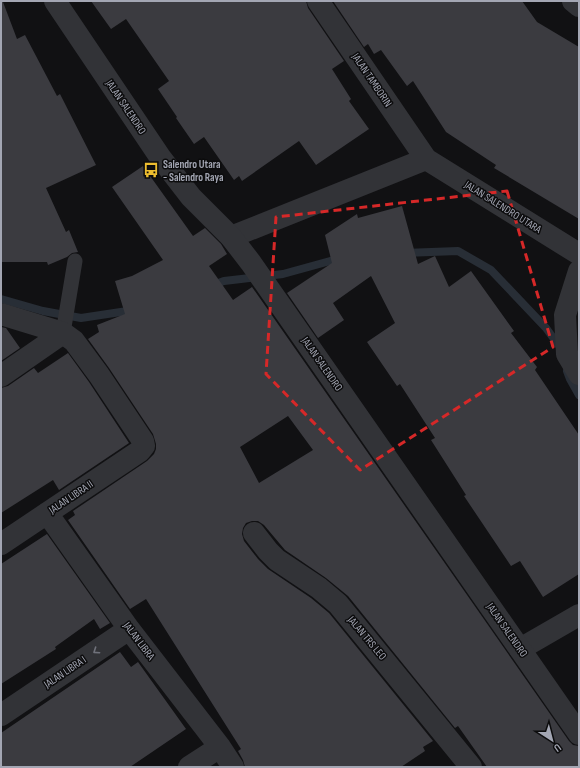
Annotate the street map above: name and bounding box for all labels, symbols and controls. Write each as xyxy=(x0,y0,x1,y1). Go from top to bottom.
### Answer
street label: JALAN TAMBORIN xyxy=(349,50,395,109)
street label: JALAN SALENDRO xyxy=(103,77,149,137)
place label: Salendro Utara - Salendro Raya xyxy=(163,158,224,184)
bus stop icon: Salendro Utara - Salendro Raya xyxy=(142,161,160,179)
street label: JALAN SALENDRO UTARA xyxy=(461,178,544,236)
street label: JALAN SALENDRO xyxy=(298,334,345,393)
street label: JALAN LIBRA II xyxy=(46,478,95,517)
street label: JALAN SALENDRO xyxy=(483,600,530,659)
street label: JALAN TRS LEO xyxy=(344,613,389,663)
street label: JALAN LIBRA xyxy=(120,619,158,663)
one-way arrow xyxy=(94,646,101,653)
street label: JALAN LIBRA I xyxy=(41,653,89,691)
north arrow xyxy=(532,720,572,760)
text: U xyxy=(551,741,564,755)

